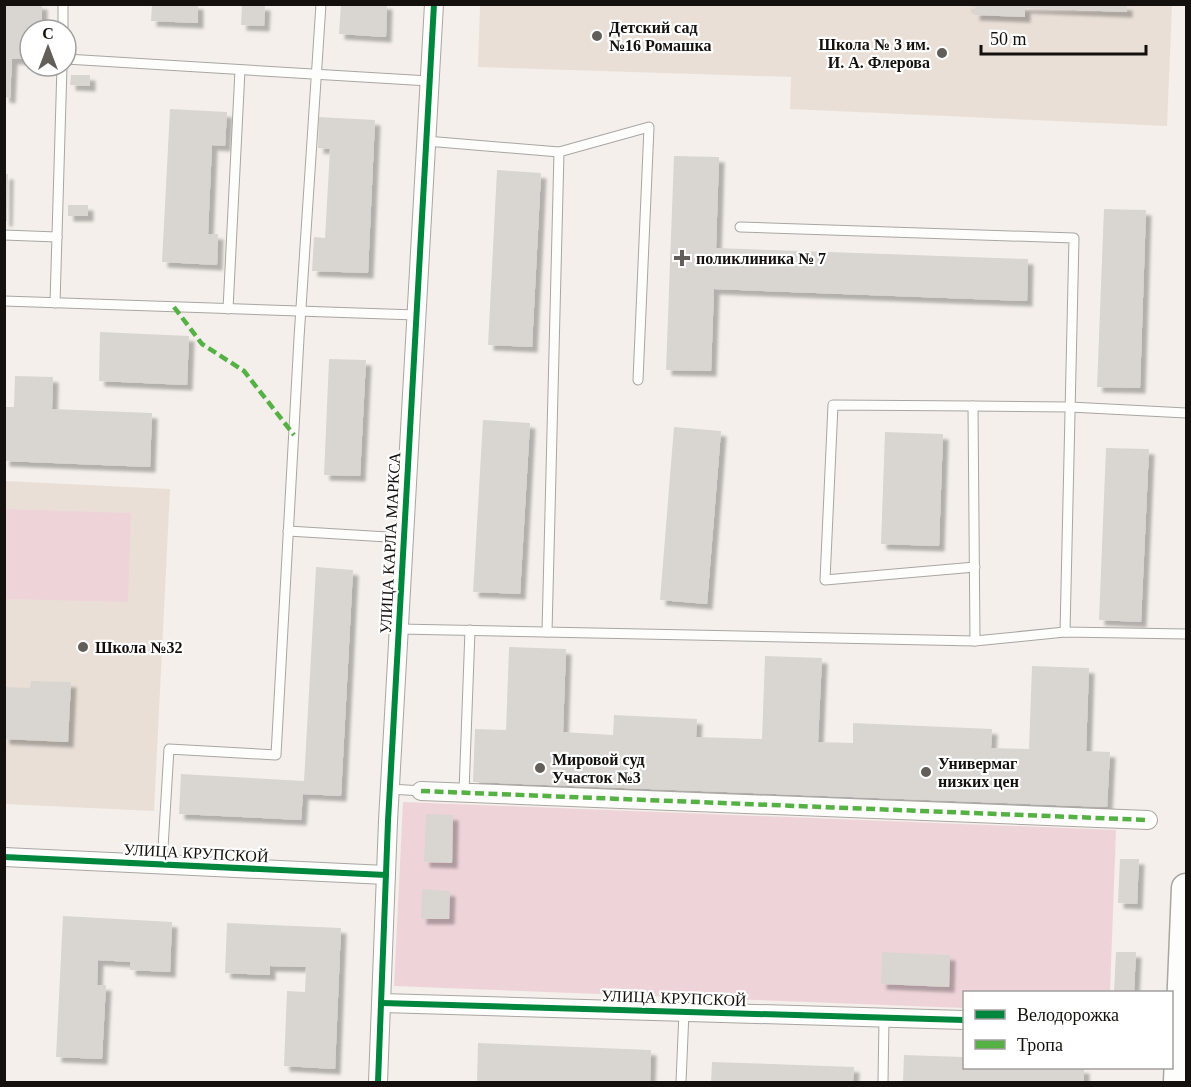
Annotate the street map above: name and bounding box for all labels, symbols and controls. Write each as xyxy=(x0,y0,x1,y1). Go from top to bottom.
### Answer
north arrow xyxy=(18,18,78,78)
scale bar xyxy=(981,18,1146,56)
place label: Детский сад №16 Ромашка xyxy=(609,19,711,54)
text: С xyxy=(42,25,54,42)
marker: Детский сад №16 Ромашка xyxy=(590,29,604,43)
text: 50 m xyxy=(990,29,1027,49)
place label: Школа № 3 им. И. А. Флерова xyxy=(818,36,930,72)
marker: Школа № 3 им. И. А. Флерова xyxy=(935,46,949,60)
marker: поликлиника № 7 xyxy=(673,249,691,267)
place label: поликлиника № 7 xyxy=(696,250,826,267)
street label: УЛИЦА КАРЛА МАРКСА xyxy=(377,451,404,634)
place label: Школа №32 xyxy=(95,639,182,656)
marker: Школа №32 xyxy=(76,640,90,654)
place label: Мировой суд Участок №3 xyxy=(552,751,645,786)
place label: Универмаг низких цен xyxy=(938,755,1019,790)
marker: Мировой суд Участок №3 xyxy=(533,761,547,775)
marker: Универмаг низких цен xyxy=(919,765,933,779)
street label: УЛИЦА КРУПСКОЙ xyxy=(123,840,269,866)
street label: УЛИЦА КРУПСКОЙ xyxy=(601,986,747,1010)
legend xyxy=(963,991,1173,1069)
text: Велодорожка xyxy=(1017,1005,1119,1025)
text: Тропа xyxy=(1017,1035,1063,1055)

